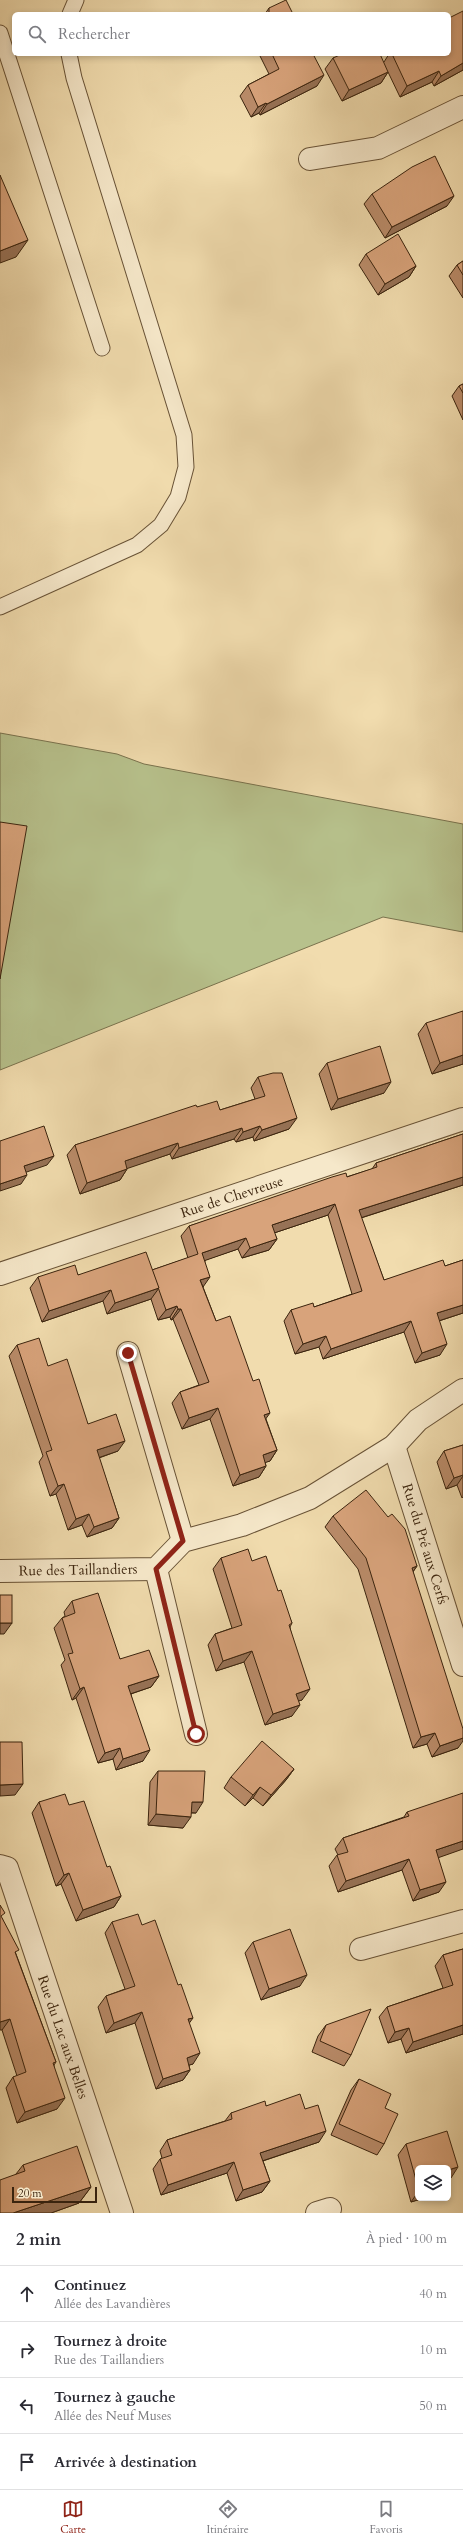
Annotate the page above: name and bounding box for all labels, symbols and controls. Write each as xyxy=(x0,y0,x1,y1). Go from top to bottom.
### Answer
search box xyxy=(12,12,451,56)
icon: search xyxy=(26,23,48,45)
text: Rechercher xyxy=(58,24,130,44)
street label: Rue de Chevreuse xyxy=(178,1171,286,1223)
route end xyxy=(119,1344,137,1362)
street label: Rue du Pré aux Cerfs xyxy=(398,1481,453,1607)
street label: Rue des Taillandiers xyxy=(19,1559,138,1581)
route start xyxy=(187,1725,205,1743)
street label: Rue du Lac aux Belles xyxy=(33,1973,93,2102)
map controls xyxy=(415,2165,451,2201)
button: layers xyxy=(415,2165,451,2201)
scale bar xyxy=(12,2185,97,2204)
text: 20 m xyxy=(18,2186,42,2201)
text: 2 min xyxy=(16,2228,61,2251)
text: À pied · 100 m xyxy=(366,2230,447,2248)
text: Continuez xyxy=(54,2275,126,2295)
icon: ahead xyxy=(16,2283,38,2305)
text: 40 m xyxy=(419,2285,447,2303)
text: Allée des Lavandières xyxy=(54,2295,170,2313)
text: Tournez à droite xyxy=(54,2331,167,2351)
icon: right xyxy=(16,2339,38,2361)
text: 10 m xyxy=(419,2341,447,2359)
text: Rue des Taillandiers xyxy=(54,2351,164,2369)
text: Tournez à gauche xyxy=(54,2387,176,2407)
icon: left xyxy=(16,2395,38,2417)
text: 50 m xyxy=(419,2397,447,2415)
text: Allée des Neuf Muses xyxy=(54,2407,171,2425)
icon: arrive xyxy=(16,2451,38,2473)
text: Arrivée à destination xyxy=(54,2452,197,2472)
tab: Carte xyxy=(60,2498,86,2537)
tab: Itinéraire xyxy=(206,2498,249,2537)
tab: Favoris xyxy=(369,2498,403,2537)

